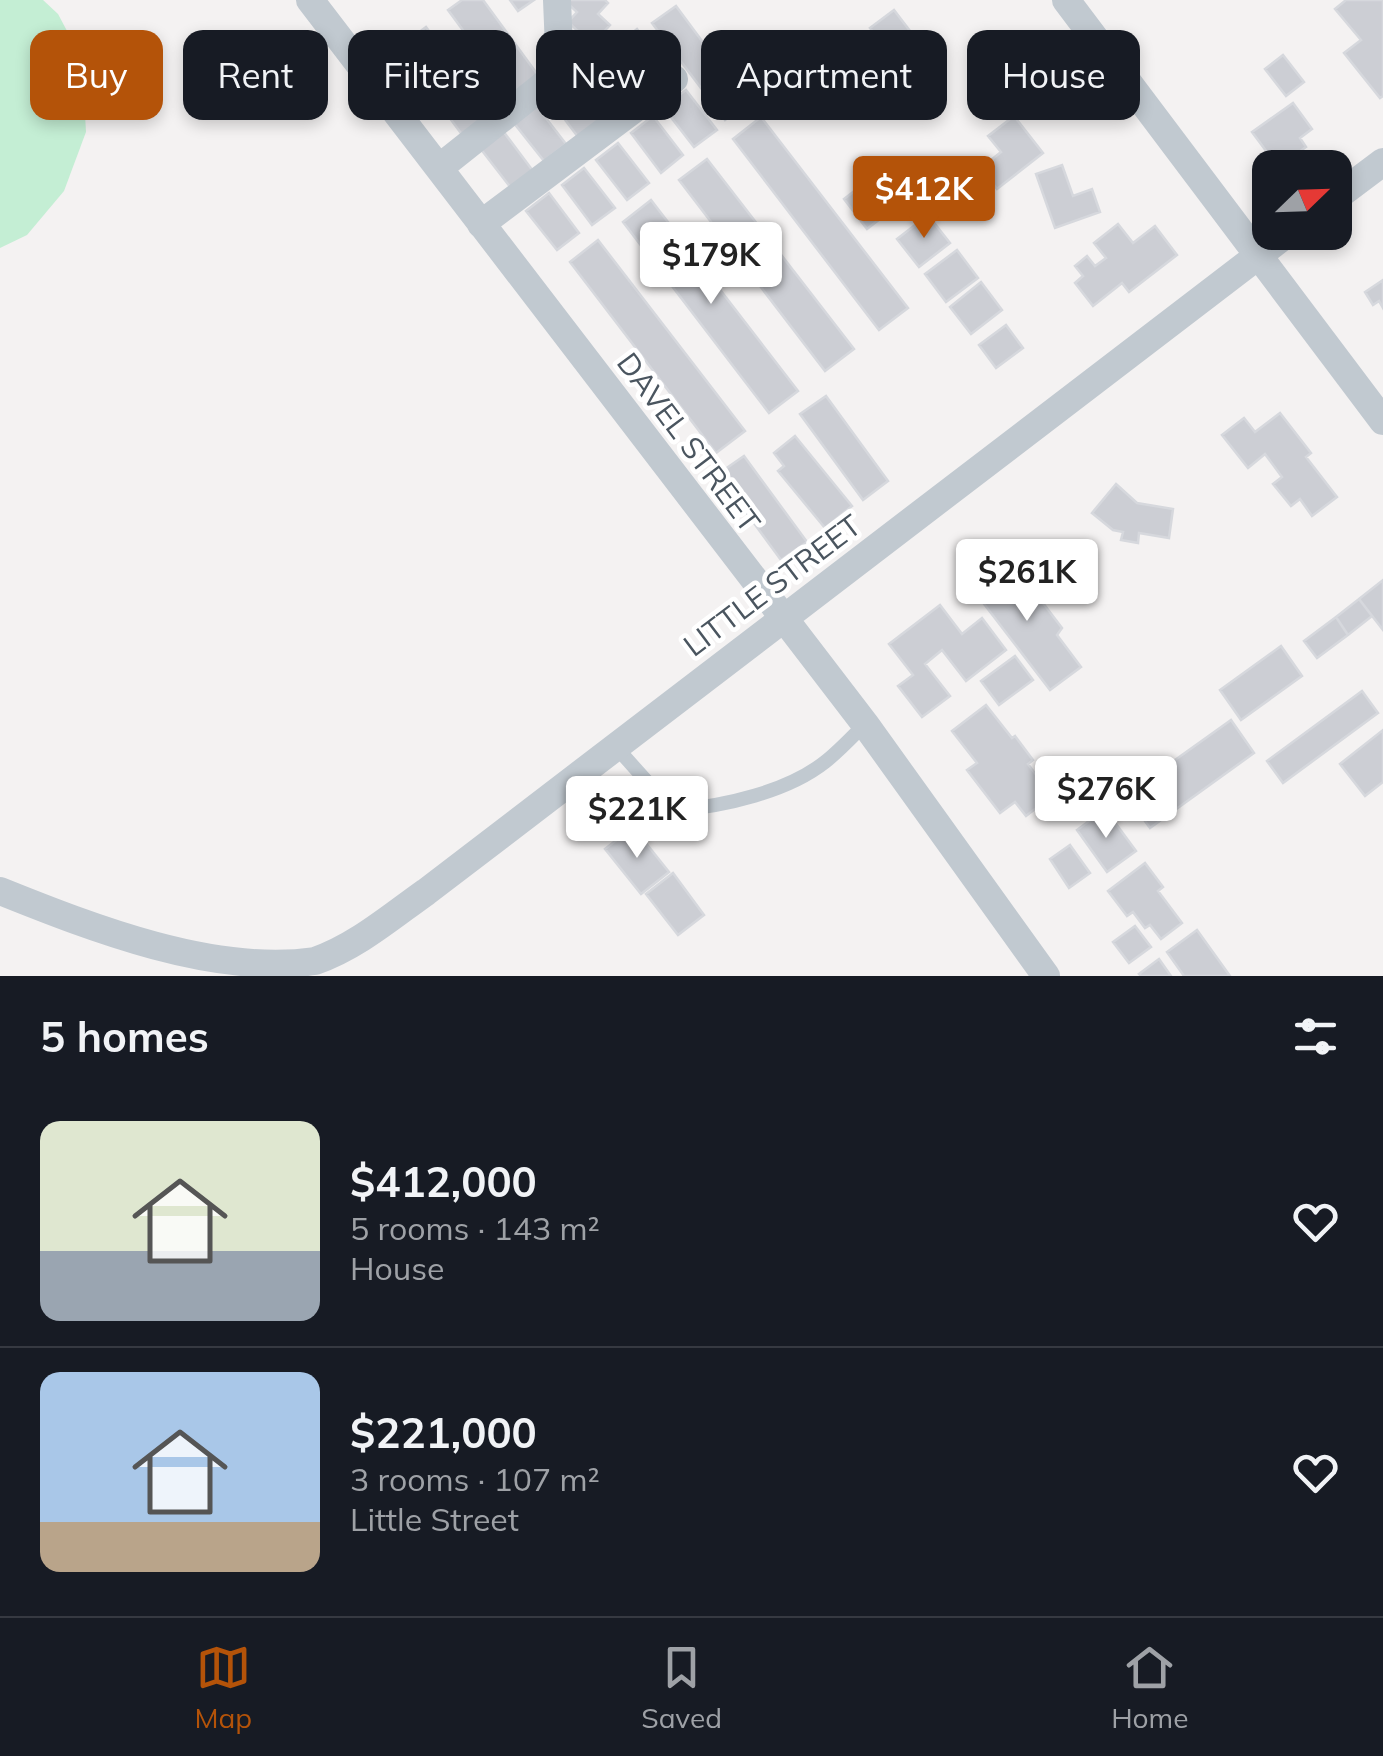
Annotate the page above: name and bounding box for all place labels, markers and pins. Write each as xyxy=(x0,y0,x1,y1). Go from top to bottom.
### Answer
pin: $412K xyxy=(854,156,994,241)
pin: $179K xyxy=(641,222,781,307)
pin: $261K xyxy=(957,539,1097,624)
pin: $276K xyxy=(1036,756,1176,841)
pin: $221K xyxy=(567,776,707,861)

